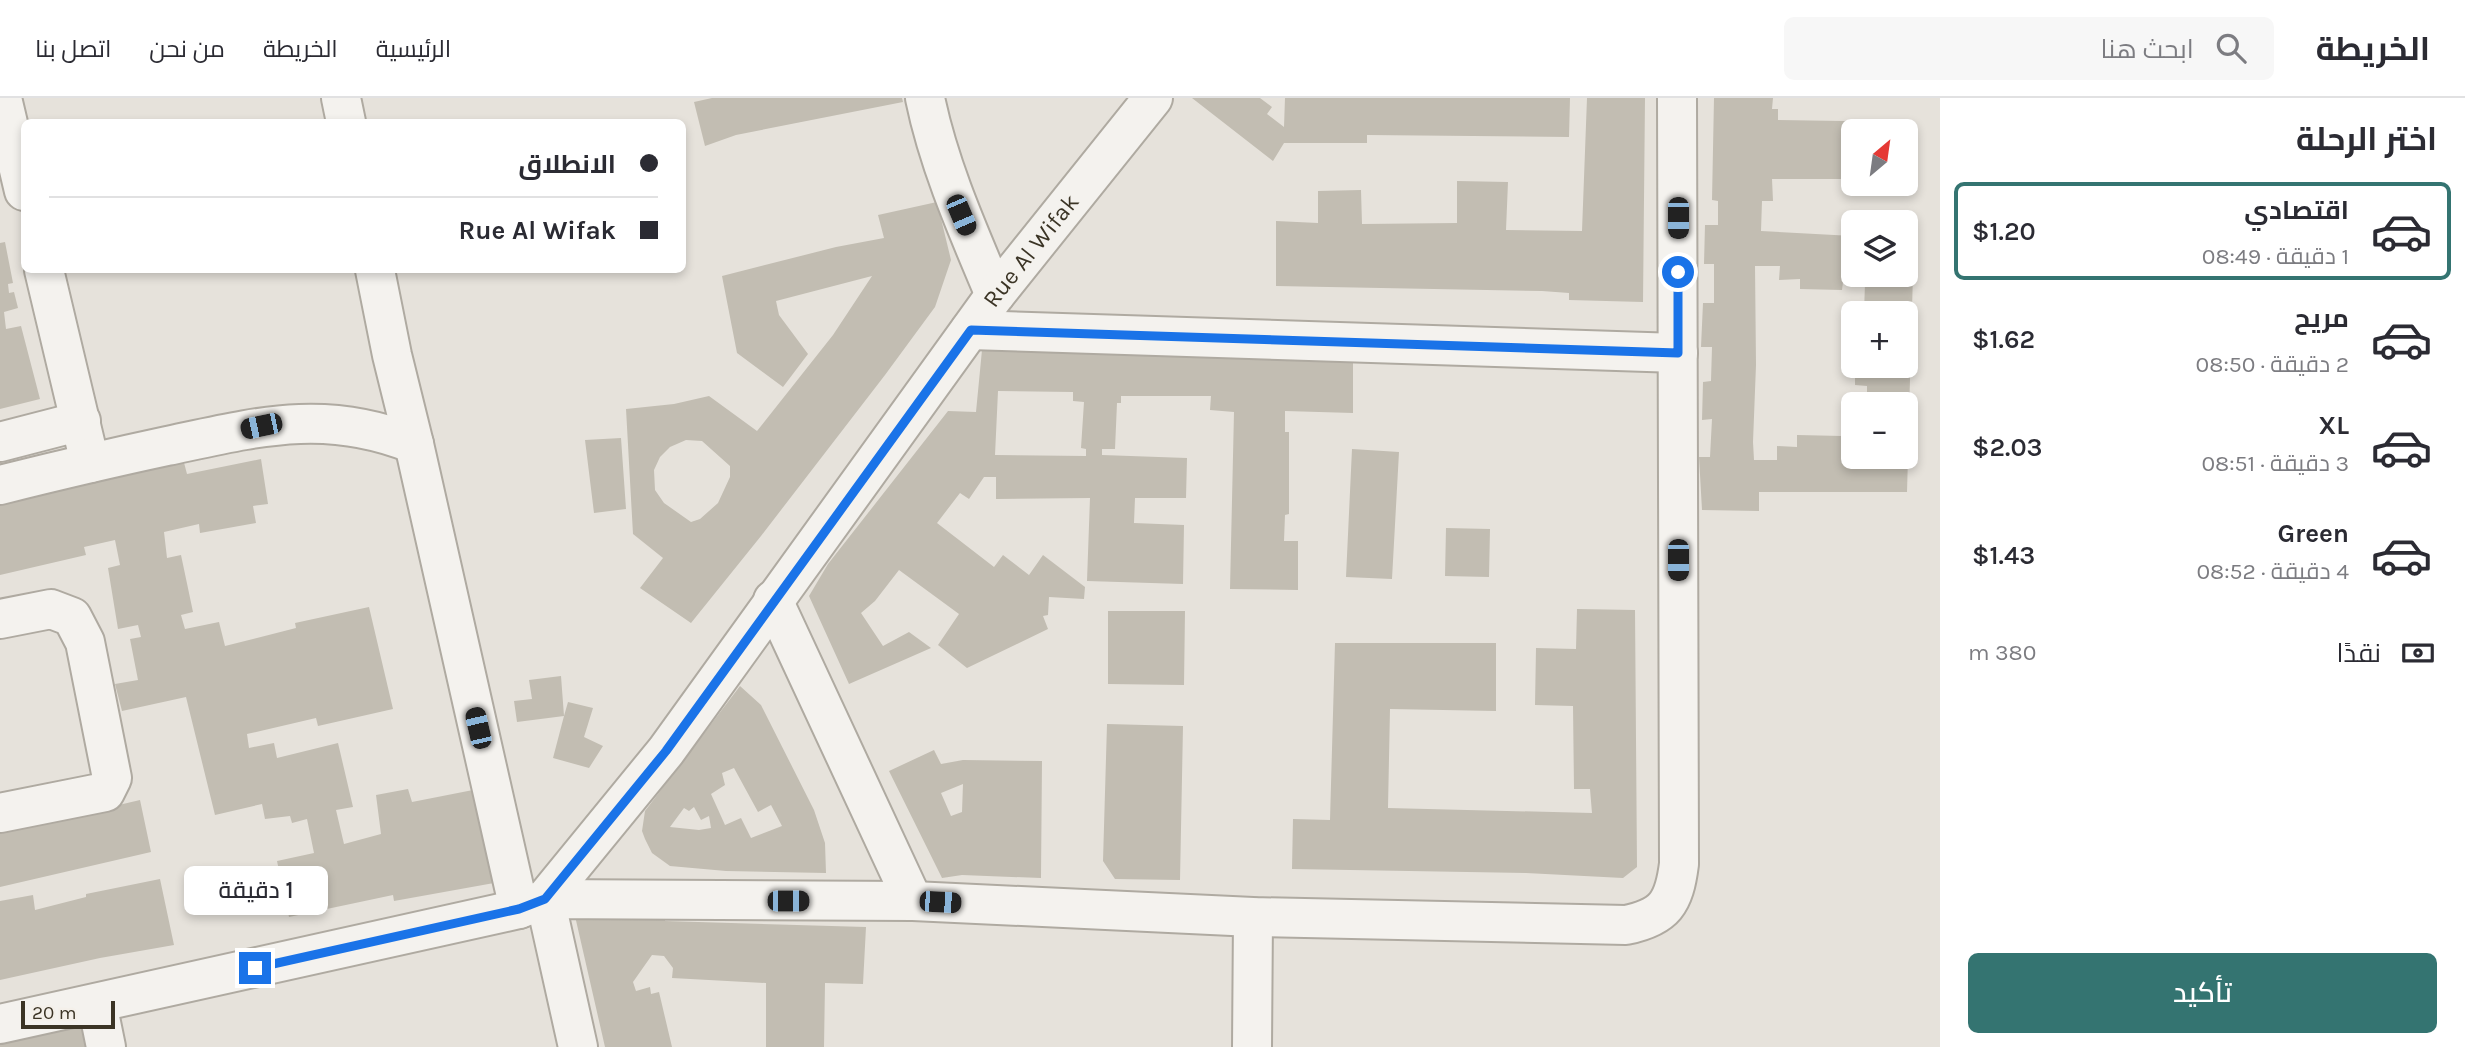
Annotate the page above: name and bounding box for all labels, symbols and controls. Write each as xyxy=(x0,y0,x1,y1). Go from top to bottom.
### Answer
search box xyxy=(1784,17,2274,80)
icon: search xyxy=(2212,29,2250,67)
text: الخريطة xyxy=(2316,30,2430,68)
text: ابحث هنا xyxy=(2101,34,2194,65)
text: اتصل بنا xyxy=(35,35,111,63)
text: من نحن xyxy=(149,35,225,63)
text: الخريطة xyxy=(263,35,338,63)
text: الرئيسية xyxy=(376,35,451,63)
north arrow xyxy=(1841,119,1918,196)
map controls xyxy=(1841,119,1918,469)
text: اختر الرحلة xyxy=(2296,121,2437,158)
text: الانطلاق xyxy=(518,149,616,180)
street label: Rue Al Wifak xyxy=(977,188,1085,312)
car xyxy=(944,192,979,238)
text: اقتصادي xyxy=(2244,195,2349,226)
car xyxy=(1668,197,1689,239)
icon: car xyxy=(2370,200,2433,263)
button: layers xyxy=(1841,210,1918,287)
text: Rue Al Wifak xyxy=(459,215,616,246)
text: $1.20 xyxy=(1972,216,2036,247)
text: 1 دقيقة · 08:49 xyxy=(2202,243,2349,270)
route start xyxy=(1662,256,1694,288)
button: + xyxy=(1841,301,1918,378)
text: مريح xyxy=(2294,303,2349,334)
icon: car xyxy=(2370,308,2433,371)
text: $1.62 xyxy=(1972,324,2035,355)
text: 2 دقيقة · 08:50 xyxy=(2196,351,2349,378)
button: − xyxy=(1841,392,1918,469)
text: XL xyxy=(2318,410,2349,441)
car xyxy=(239,411,284,441)
icon: car xyxy=(2370,416,2433,479)
text: $2.03 xyxy=(1972,432,2043,463)
text: 3 دقيقة · 08:51 xyxy=(2201,450,2349,477)
text: Green xyxy=(2277,518,2349,549)
icon: car xyxy=(2370,524,2433,587)
car xyxy=(1668,539,1689,581)
text: $1.43 xyxy=(1972,540,2035,571)
text: 4 دقيقة · 08:52 xyxy=(2196,558,2349,585)
icon: cash xyxy=(2399,634,2437,672)
text: نقدًا xyxy=(2337,638,2381,669)
text: 380 m xyxy=(1968,639,2036,666)
car xyxy=(464,705,493,751)
callout: 1 دقيقة xyxy=(183,866,327,916)
text: 1 دقيقة xyxy=(218,877,294,904)
car xyxy=(919,890,962,914)
car xyxy=(768,891,810,912)
route end xyxy=(239,952,271,984)
button: تأكيد xyxy=(1968,953,2437,1033)
scale bar xyxy=(21,998,116,1030)
text: 20 m xyxy=(32,1002,77,1024)

